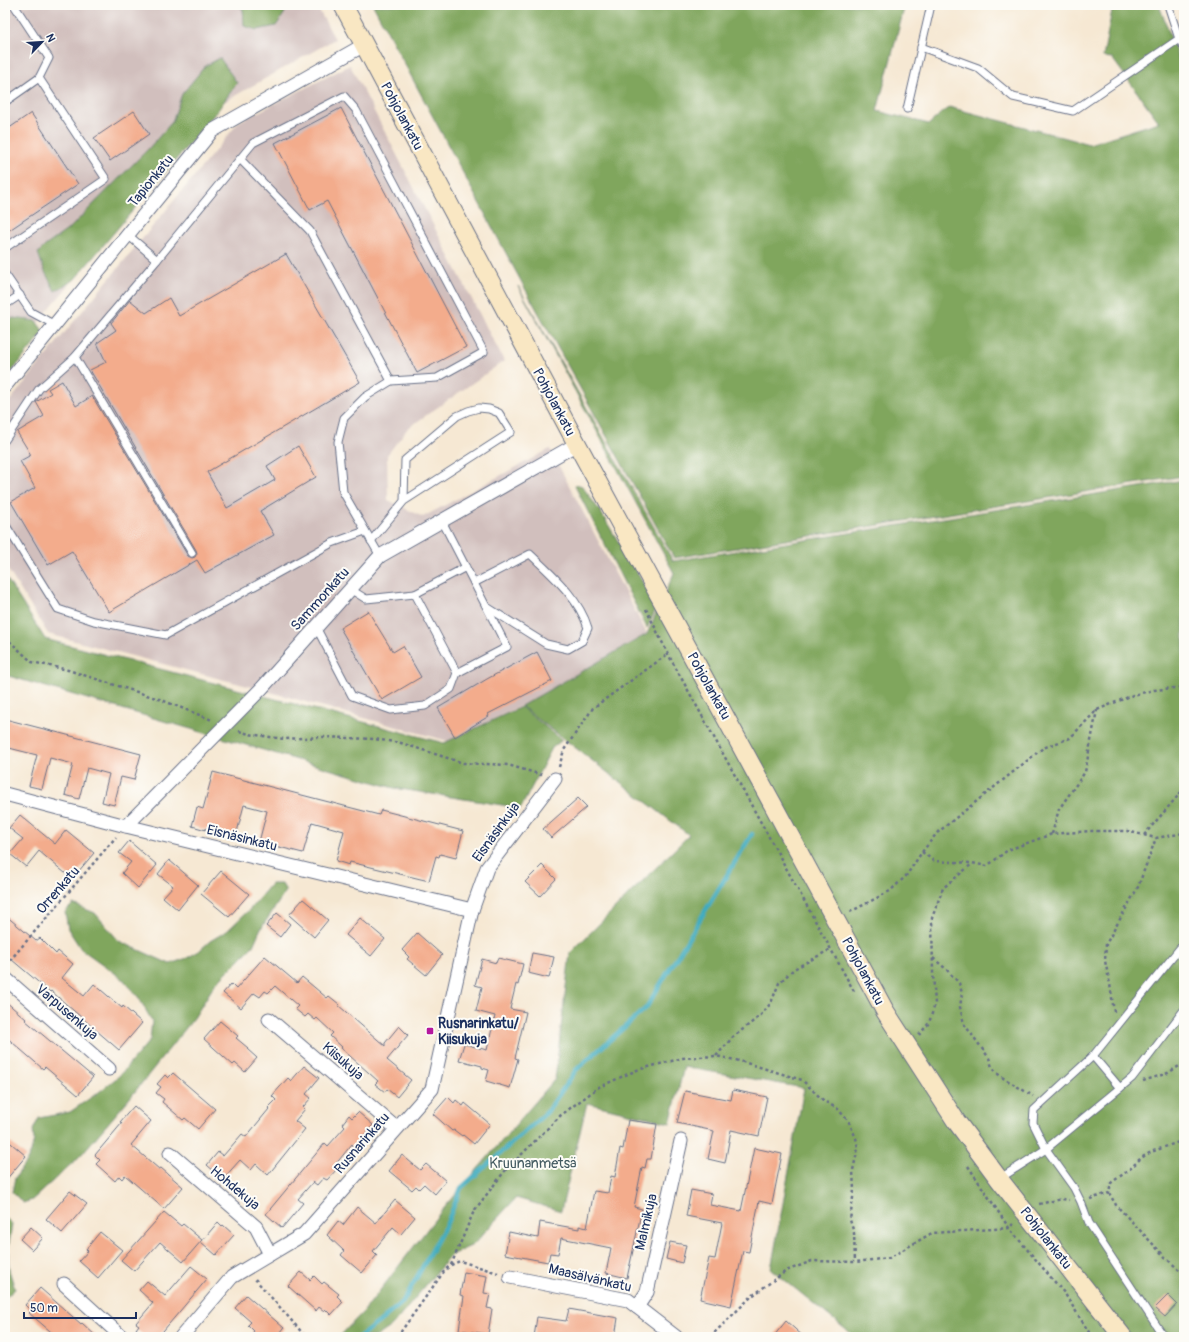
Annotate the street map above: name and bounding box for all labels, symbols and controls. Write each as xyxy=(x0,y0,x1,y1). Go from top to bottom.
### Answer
north arrow xyxy=(22,22,62,62)
text: N xyxy=(43,32,58,45)
street label: Pohjolankatu xyxy=(377,79,427,153)
street label: Tapionkatu xyxy=(125,151,177,211)
street label: Pohjolankatu xyxy=(529,365,579,439)
street label: Sammonkatu xyxy=(287,564,353,634)
street label: Pohjolankatu xyxy=(684,649,734,723)
street label: Eisnäsinkuja xyxy=(469,799,523,865)
street label: Eisnäsinkatu xyxy=(205,821,279,855)
street label: Orrenkatu xyxy=(33,863,83,917)
street label: Pohjolankatu xyxy=(838,934,888,1008)
street label: Varpusenkuja xyxy=(32,980,102,1044)
place label: Rusnarinkatu/ Kiisukuja xyxy=(438,1015,519,1048)
marker: Rusnarinkatu/ Kiisukuja xyxy=(425,1026,435,1036)
street label: Kiisukuja xyxy=(319,1038,367,1084)
street label: Rusnarinkatu xyxy=(331,1109,393,1177)
park label: Kruunanmetsä xyxy=(489,1155,577,1172)
street label: Hohdekuja xyxy=(207,1162,263,1214)
street label: Malmikuja xyxy=(631,1192,661,1252)
street label: Pohjolankatu xyxy=(1016,1203,1076,1273)
street label: Maasälvänkatu xyxy=(547,1260,633,1296)
scale bar xyxy=(24,1294,136,1320)
text: 50 m xyxy=(30,1301,58,1316)

